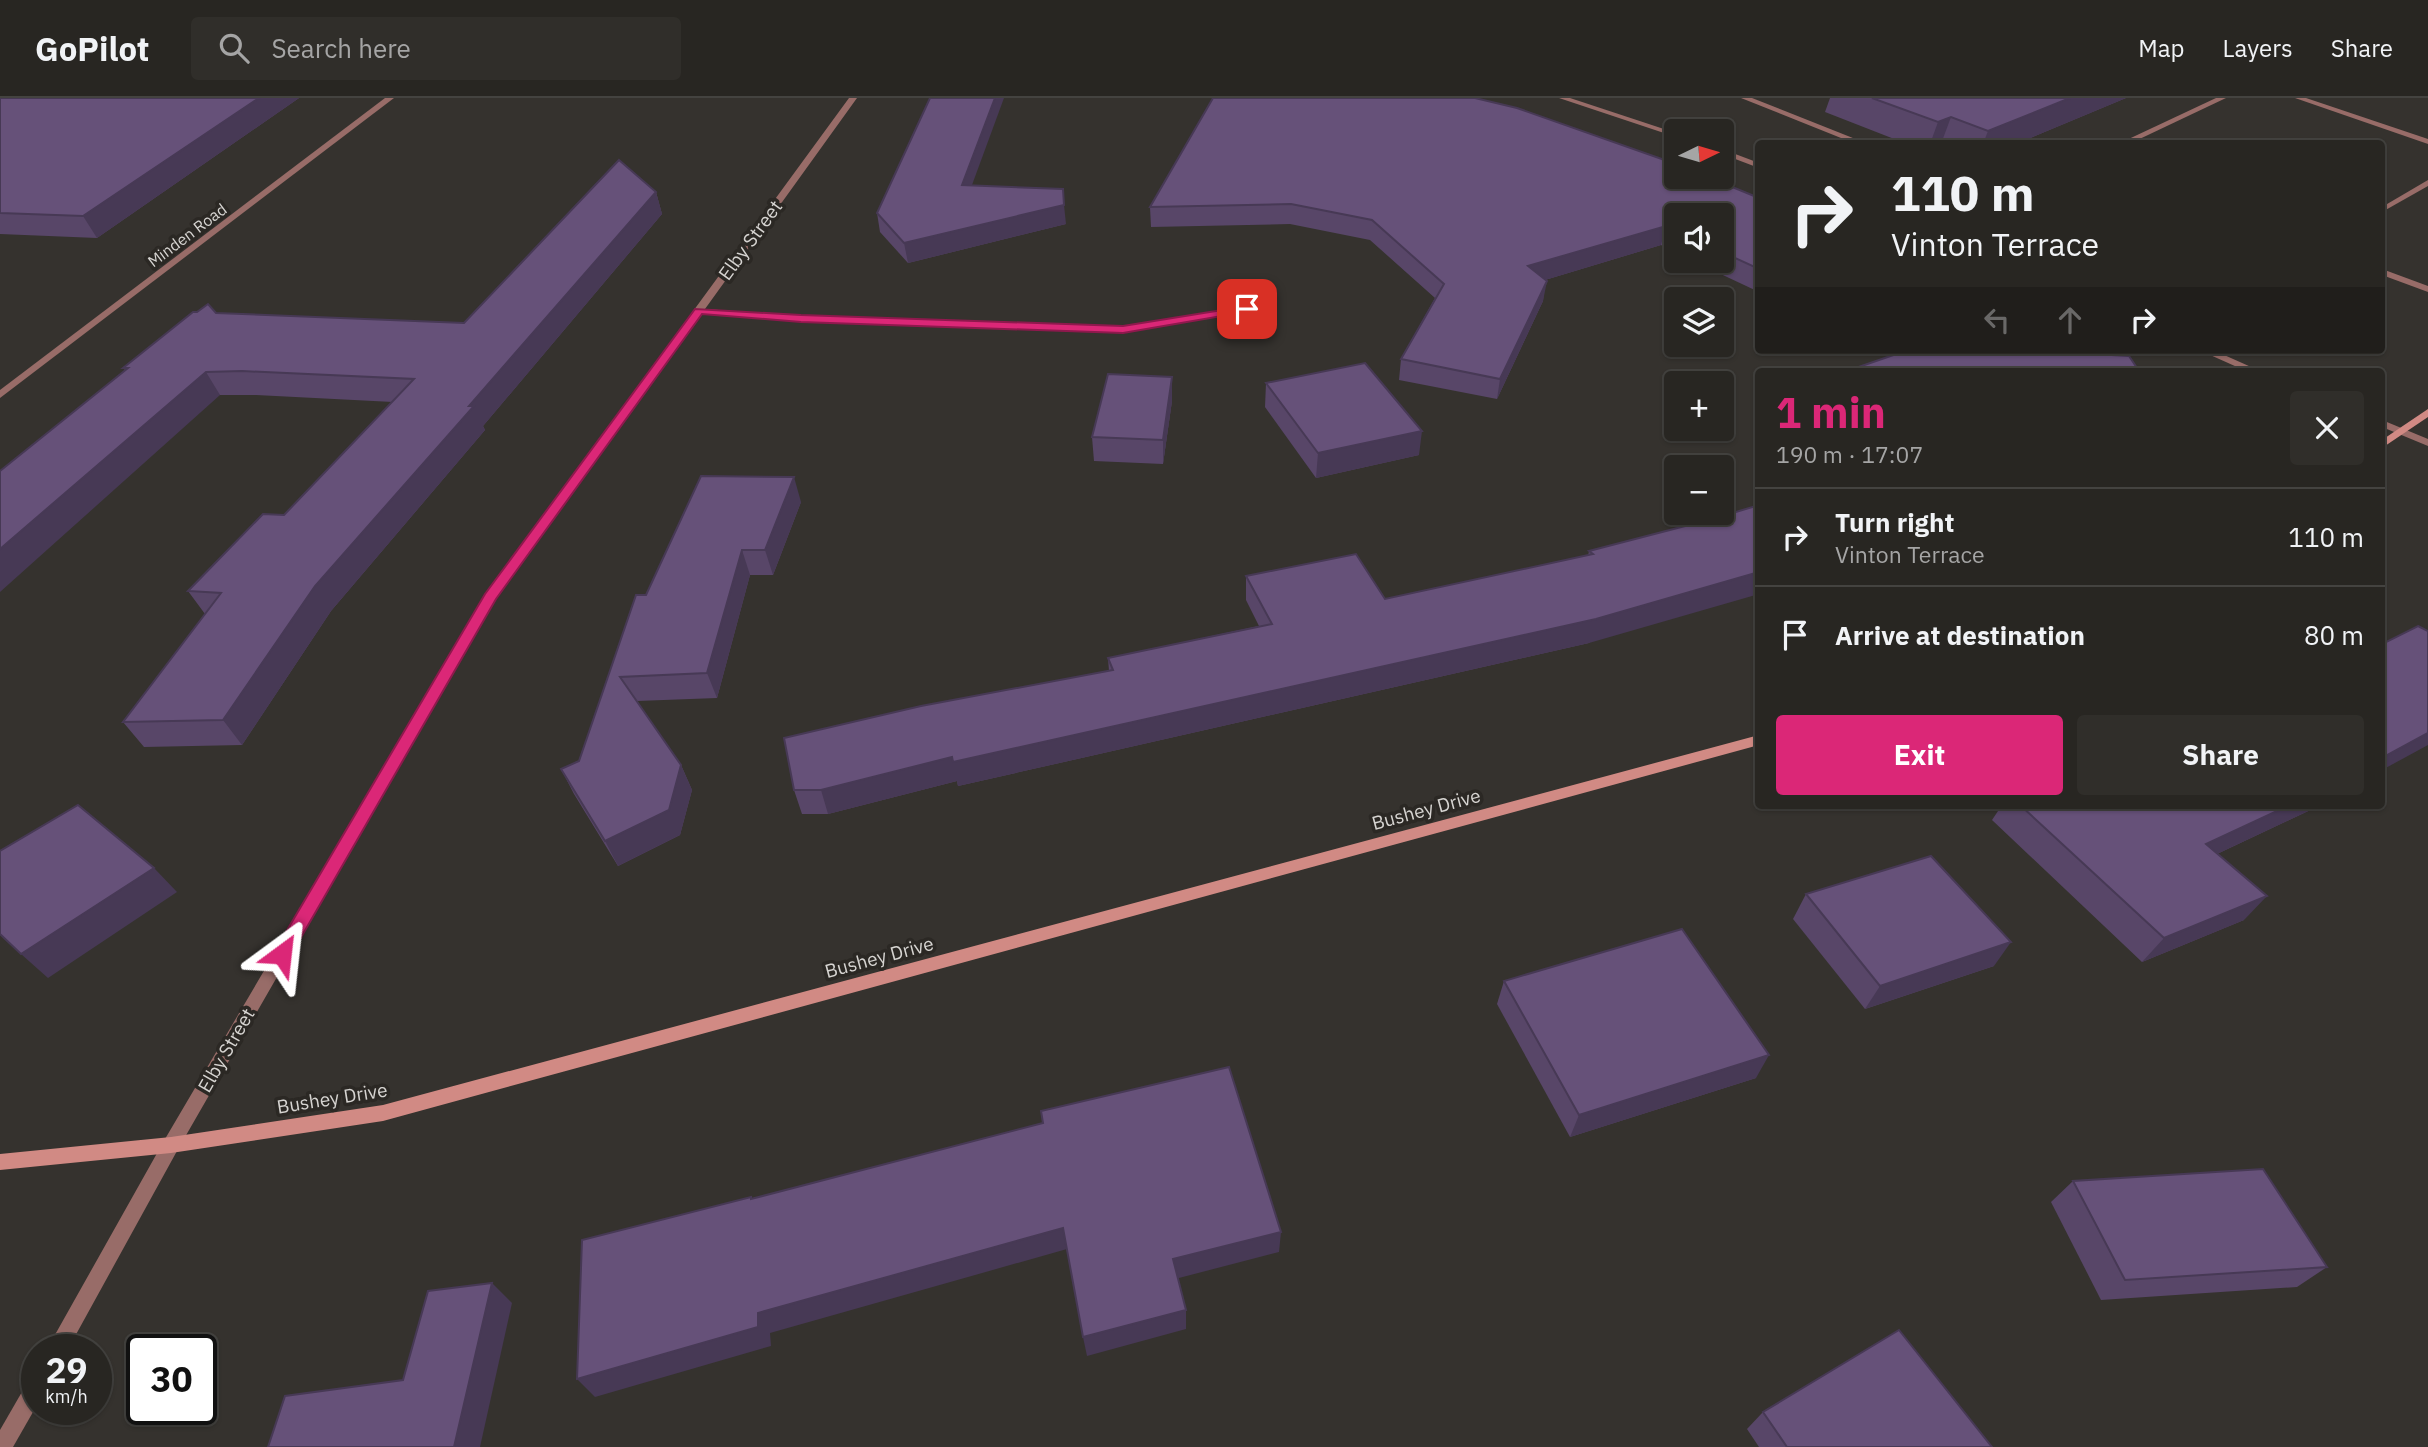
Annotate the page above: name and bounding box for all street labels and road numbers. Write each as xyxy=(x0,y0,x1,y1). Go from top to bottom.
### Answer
street label: Elby Street xyxy=(713,195,787,285)
street label: Minden Road xyxy=(144,199,230,271)
street label: Bushey Drive xyxy=(1369,783,1483,835)
street label: Bushey Drive xyxy=(822,931,936,983)
street label: Elby Street xyxy=(192,1004,260,1096)
street label: Bushey Drive xyxy=(275,1077,389,1119)

